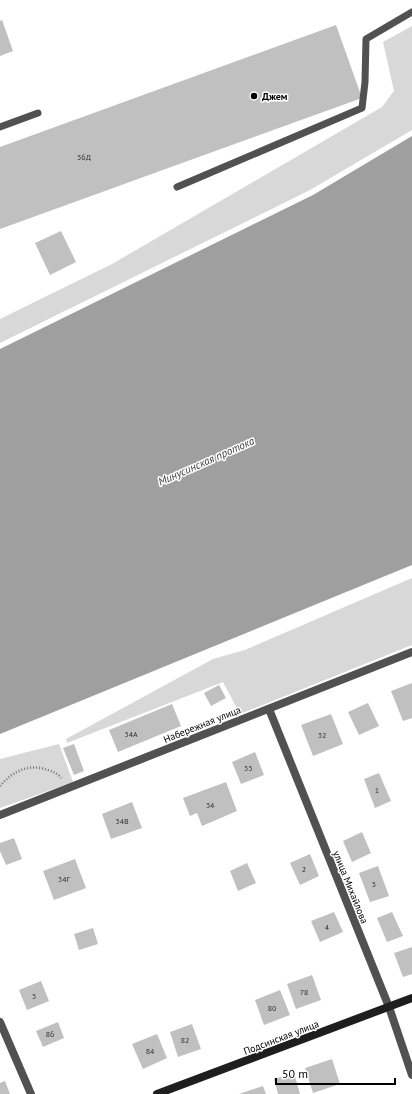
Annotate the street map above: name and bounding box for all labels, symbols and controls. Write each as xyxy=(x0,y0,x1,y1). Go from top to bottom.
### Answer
place label: Джем xyxy=(262,90,288,103)
marker: Джем xyxy=(249,91,259,101)
house number: 56Д xyxy=(77,152,92,162)
water label: Минусинская протока xyxy=(156,433,257,489)
street label: Набережная улица xyxy=(162,703,243,746)
house number: 34А xyxy=(124,729,138,739)
house number: 32 xyxy=(318,730,326,740)
house number: 33 xyxy=(244,763,252,773)
house number: 1 xyxy=(375,785,379,795)
house number: 34 xyxy=(206,800,215,810)
house number: 34В xyxy=(115,816,129,826)
street label: улица Михайлова xyxy=(330,849,371,926)
house number: 2 xyxy=(302,864,306,874)
house number: 34Г xyxy=(58,874,71,884)
house number: 5 xyxy=(372,879,376,889)
house number: 4 xyxy=(325,922,330,932)
house number: 78 xyxy=(300,987,308,997)
house number: 3 xyxy=(32,991,36,1001)
house number: 80 xyxy=(268,1003,277,1013)
street label: Подсинская улица xyxy=(242,1017,321,1058)
house number: 86 xyxy=(46,1029,54,1039)
house number: 82 xyxy=(181,1035,189,1045)
house number: 84 xyxy=(146,1046,155,1056)
scale bar xyxy=(276,1060,395,1086)
text: 50 m xyxy=(282,1066,308,1081)

